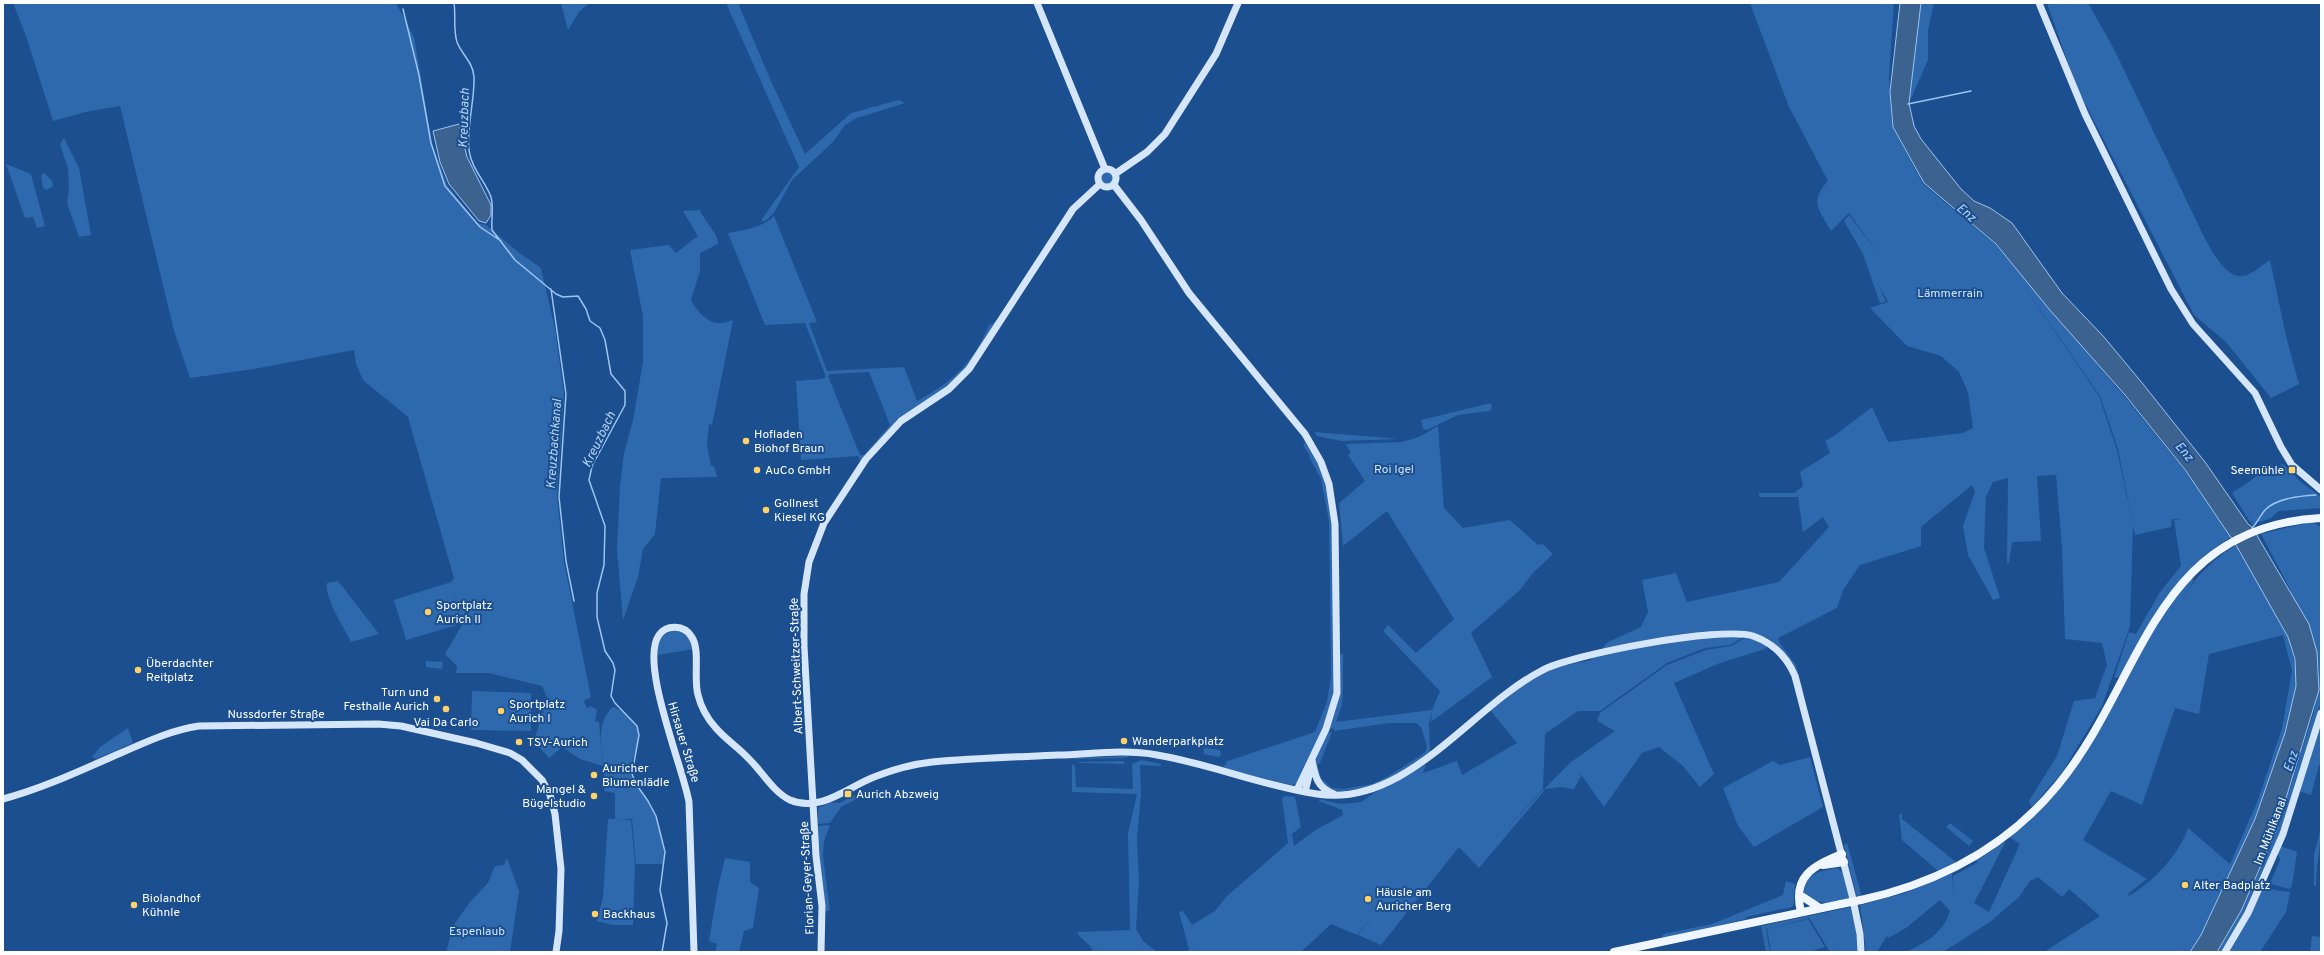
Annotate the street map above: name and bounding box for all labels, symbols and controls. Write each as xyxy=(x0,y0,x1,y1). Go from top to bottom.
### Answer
water label: Kreuzbach xyxy=(456,88,474,148)
water label: Enz xyxy=(1953,201,1979,227)
park label: Lämmerrain xyxy=(1917,286,1983,302)
water label: Kreuzbachkanal xyxy=(544,398,566,490)
water label: Kreuzbach xyxy=(579,409,620,470)
place label: Hofladen Biohof Braun xyxy=(754,427,824,457)
marker: Hofladen Biohof Braun xyxy=(741,436,751,446)
water label: Enz xyxy=(2171,439,2197,466)
park label: Roi Igel xyxy=(1374,462,1414,478)
place label: AuCo GmbH xyxy=(765,463,831,479)
place label: Seemühle xyxy=(2231,463,2284,479)
marker: AuCo GmbH xyxy=(752,465,762,475)
marker: Seemühle xyxy=(2287,465,2297,475)
place label: Gollnest Kiesel KG xyxy=(774,496,825,526)
marker: Gollnest Kiesel KG xyxy=(761,505,771,515)
street label: Albert-Schweitzer-Straße xyxy=(787,597,807,735)
place label: Sportplatz Aurich II xyxy=(436,598,492,628)
marker: Sportplatz Aurich II xyxy=(423,607,433,617)
place label: Überdachter Reitplatz xyxy=(146,656,214,686)
marker: Überdachter Reitplatz xyxy=(133,665,143,675)
place label: Turn und Festhalle Aurich xyxy=(344,685,429,715)
marker: Turn und Festhalle Aurich xyxy=(432,694,442,704)
place label: Sportplatz Aurich I xyxy=(509,697,565,727)
street label: Hirsauer Straße xyxy=(663,700,703,785)
marker: Vai Da Carlo xyxy=(441,704,451,714)
marker: Sportplatz Aurich I xyxy=(496,706,506,716)
street label: Nussdorfer Straße xyxy=(227,707,325,723)
place label: Vai Da Carlo xyxy=(414,715,479,731)
place label: Wanderparkplatz xyxy=(1132,734,1224,750)
place label: TSV-Aurich xyxy=(527,735,588,751)
marker: Wanderparkplatz xyxy=(1119,736,1129,746)
marker: TSV-Aurich xyxy=(514,737,524,747)
water label: Enz xyxy=(2281,749,2303,774)
place label: Auricher Blumenlädle xyxy=(602,761,669,791)
marker: Auricher Blumenlädle xyxy=(589,770,599,780)
place label: Mangel & Bügelstudio xyxy=(522,782,586,812)
place label: Aurich Abzweig xyxy=(856,787,939,803)
marker: Aurich Abzweig xyxy=(843,789,853,799)
marker: Mangel & Bügelstudio xyxy=(589,791,599,801)
street label: Im Mühlkanal xyxy=(2251,795,2291,868)
street label: Florian-Geyer-Straße xyxy=(797,821,819,935)
place label: Alter Badplatz xyxy=(2193,878,2271,894)
marker: Alter Badplatz xyxy=(2180,880,2190,890)
place label: Häusle am Auricher Berg xyxy=(1376,885,1451,915)
place label: Biolandhof Kühnle xyxy=(142,891,200,921)
marker: Häusle am Auricher Berg xyxy=(1363,894,1373,904)
marker: Biolandhof Kühnle xyxy=(129,900,139,910)
place label: Backhaus xyxy=(603,907,655,923)
marker: Backhaus xyxy=(590,909,600,919)
park label: Espenlaub xyxy=(449,924,505,940)

